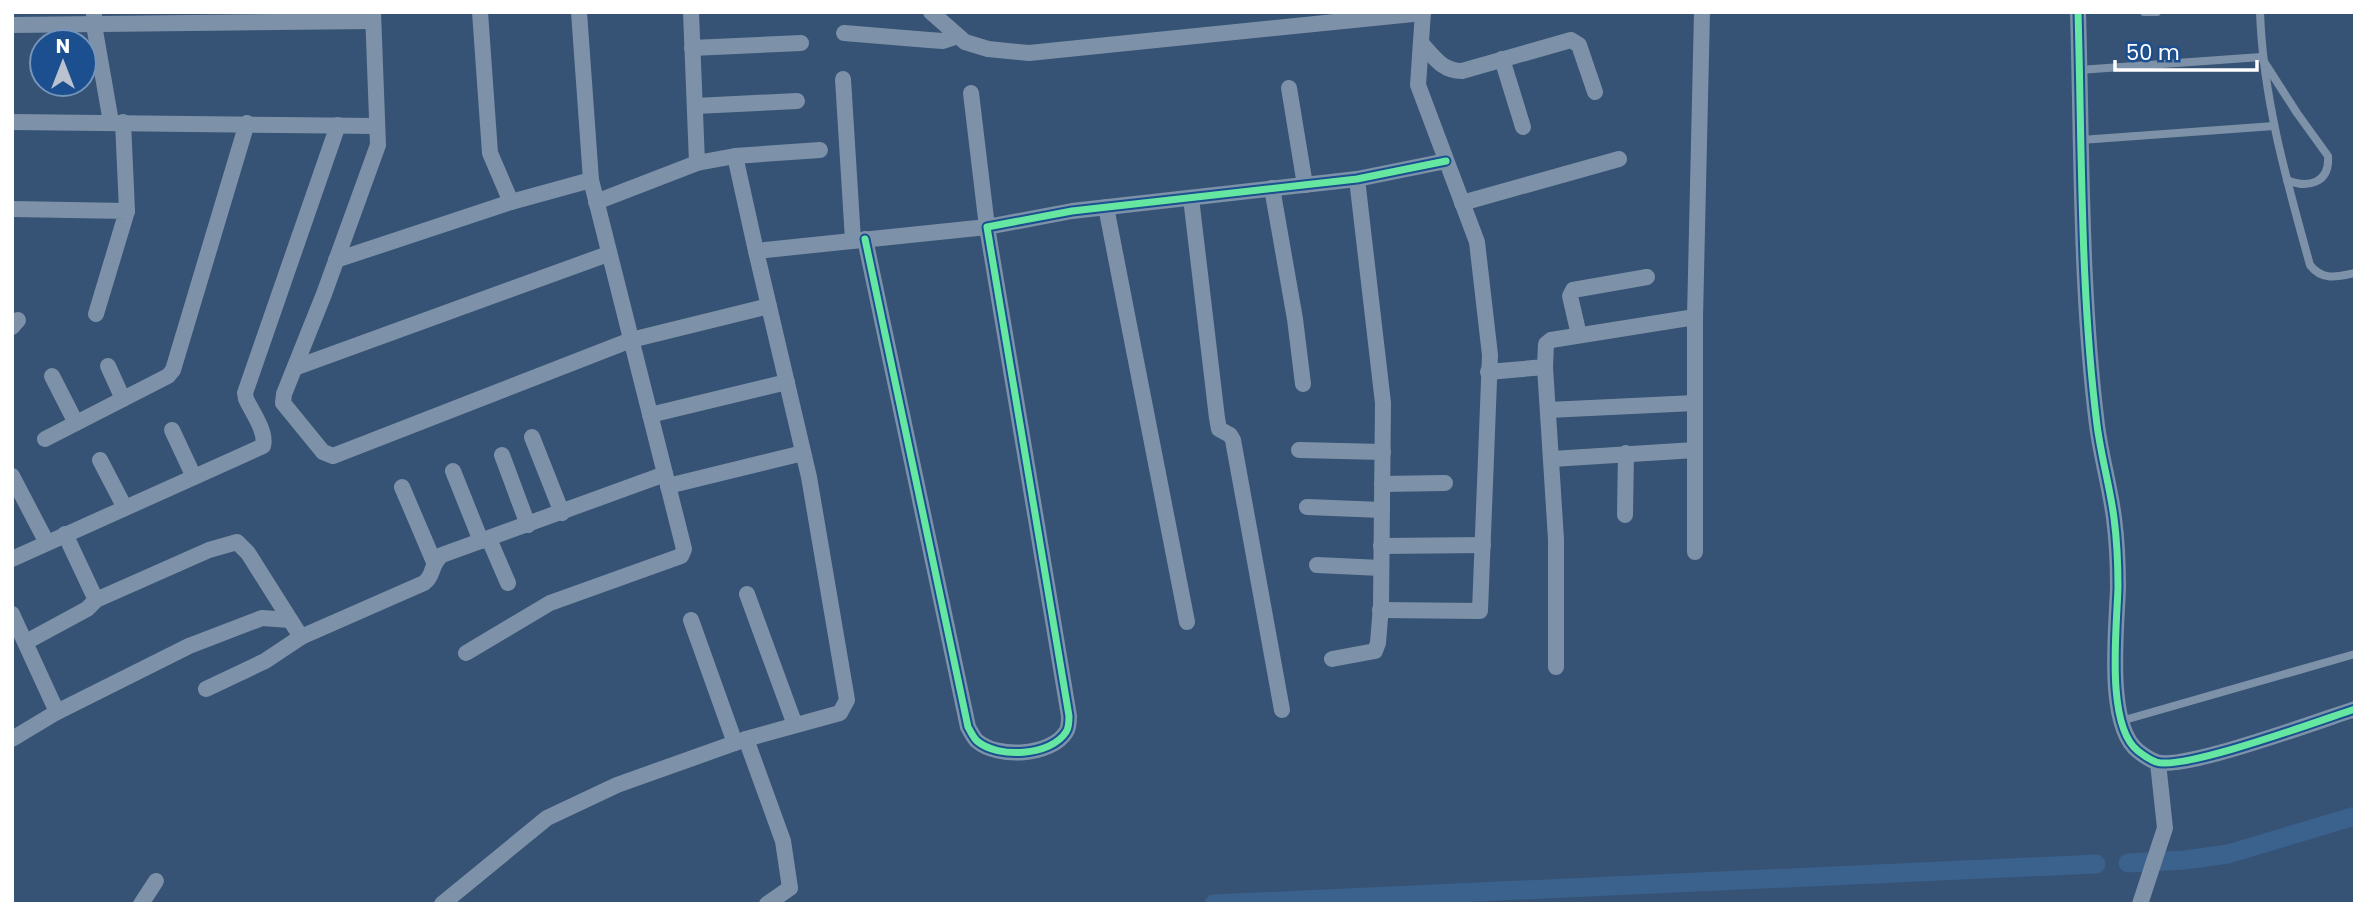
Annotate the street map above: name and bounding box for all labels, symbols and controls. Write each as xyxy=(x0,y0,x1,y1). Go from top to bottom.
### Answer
north arrow xyxy=(28,28,98,98)
scale bar xyxy=(2115,28,2257,72)
text: N xyxy=(56,33,70,60)
text: 50 m xyxy=(2126,38,2180,67)

